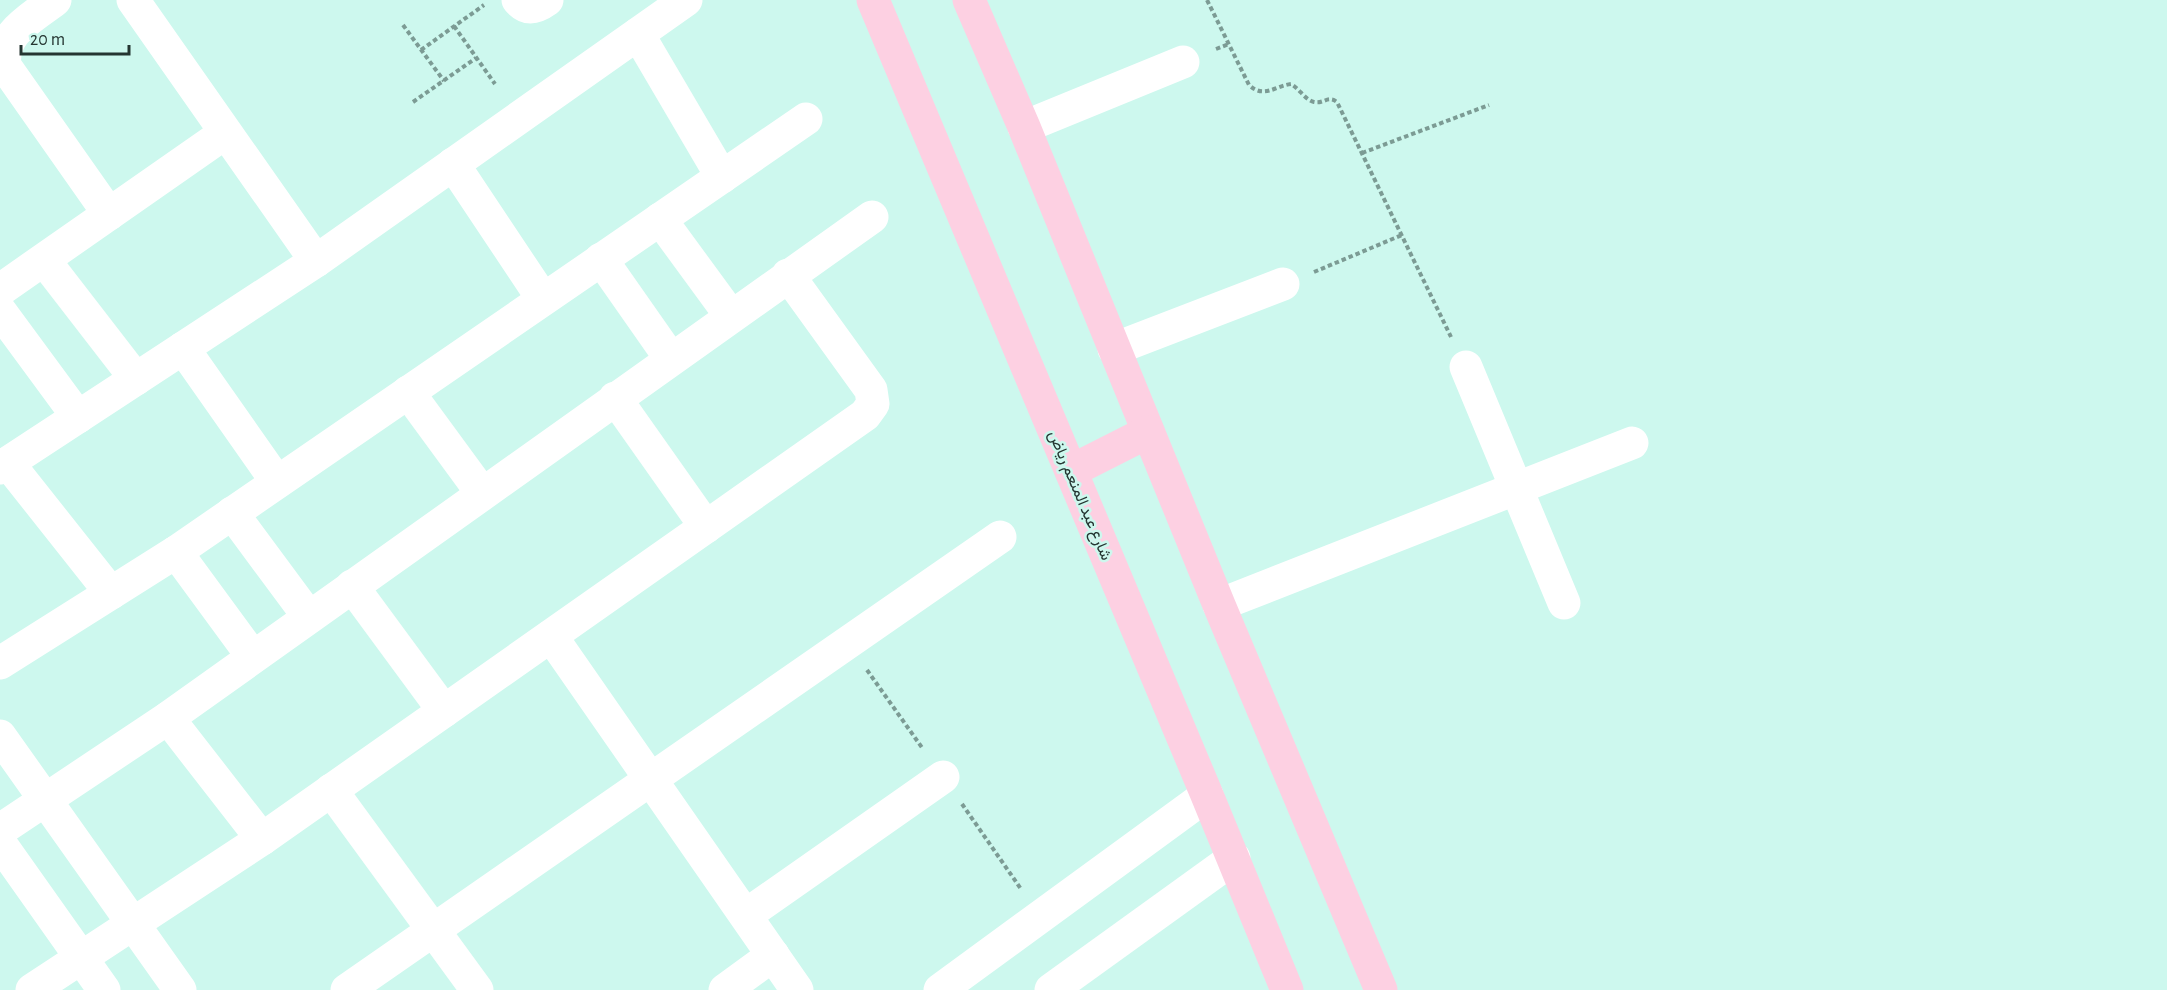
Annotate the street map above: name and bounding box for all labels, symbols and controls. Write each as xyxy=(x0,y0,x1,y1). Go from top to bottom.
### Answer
scale bar xyxy=(21,18,129,56)
text: 20 m xyxy=(30,31,65,49)
street label: شارع عبد المنعم رياض xyxy=(1043,428,1115,564)

